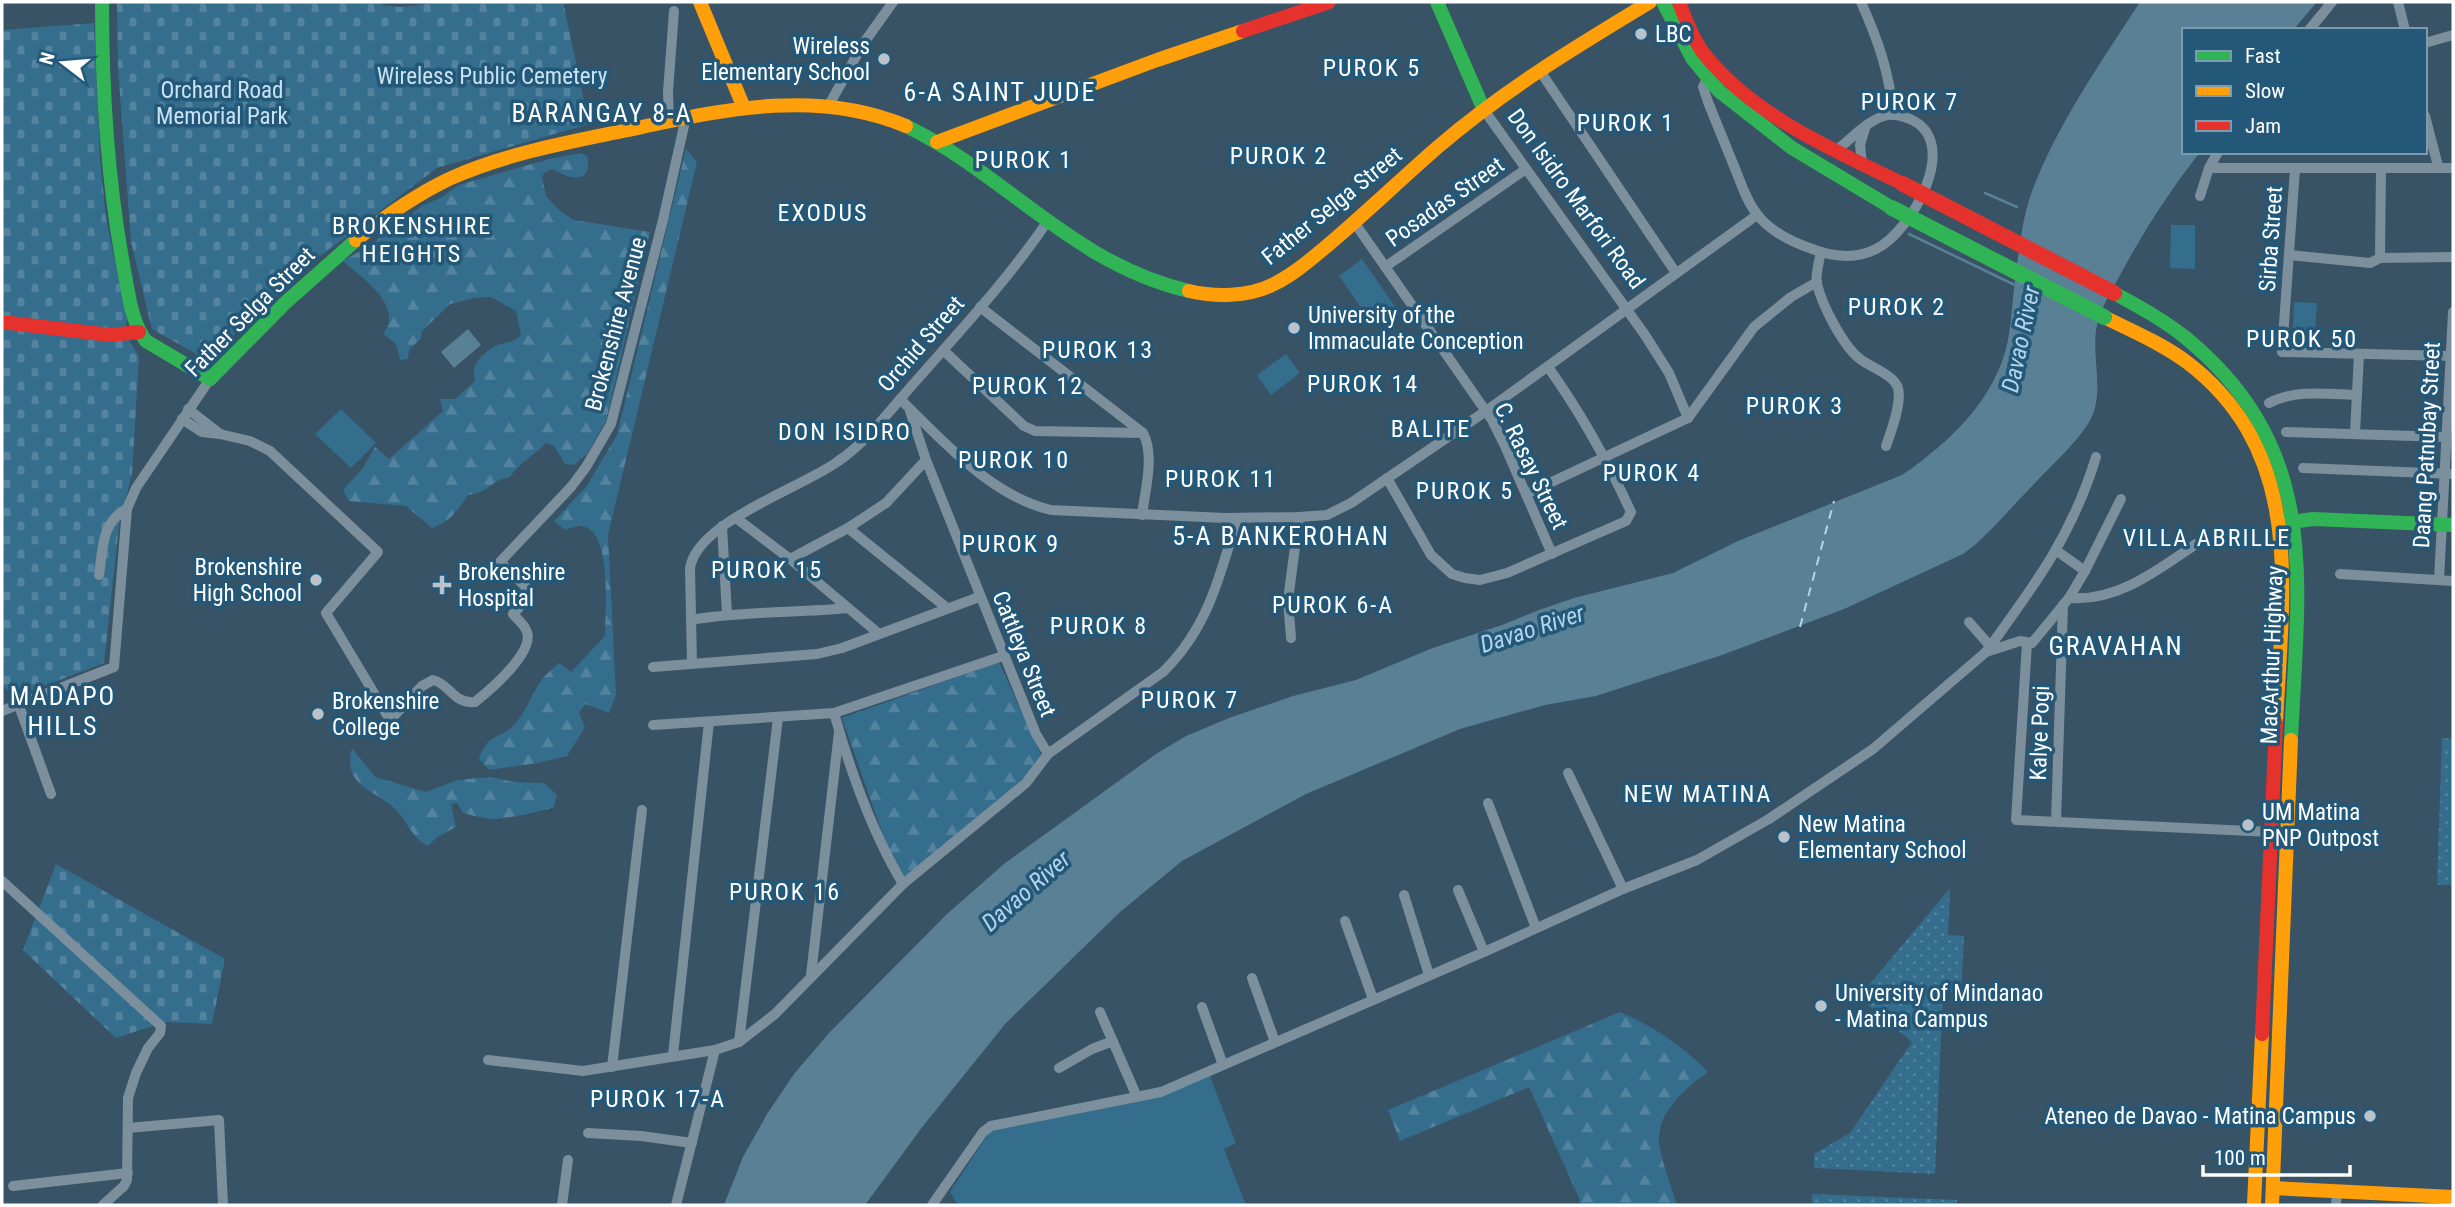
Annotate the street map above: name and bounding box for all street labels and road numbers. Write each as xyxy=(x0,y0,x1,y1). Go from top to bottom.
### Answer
street label: Don Isidro Marfori Road xyxy=(1502,104,1650,294)
street label: Father Selga Street xyxy=(1257,141,1407,271)
street label: Posadas Street xyxy=(1381,151,1509,253)
street label: Sirba Street xyxy=(2254,185,2288,293)
street label: Brokenshire Avenue xyxy=(580,234,652,414)
street label: Father Selga Street xyxy=(180,242,320,382)
street label: Orchid Street xyxy=(872,291,970,397)
street label: Daang Patnubay Street xyxy=(2408,341,2446,549)
street label: C. Rasay Street xyxy=(1489,398,1573,534)
street label: MacArthur Highway xyxy=(2255,565,2289,745)
street label: Cattleya Street xyxy=(987,587,1061,721)
street label: Kalye Pogi xyxy=(2025,685,2055,781)

